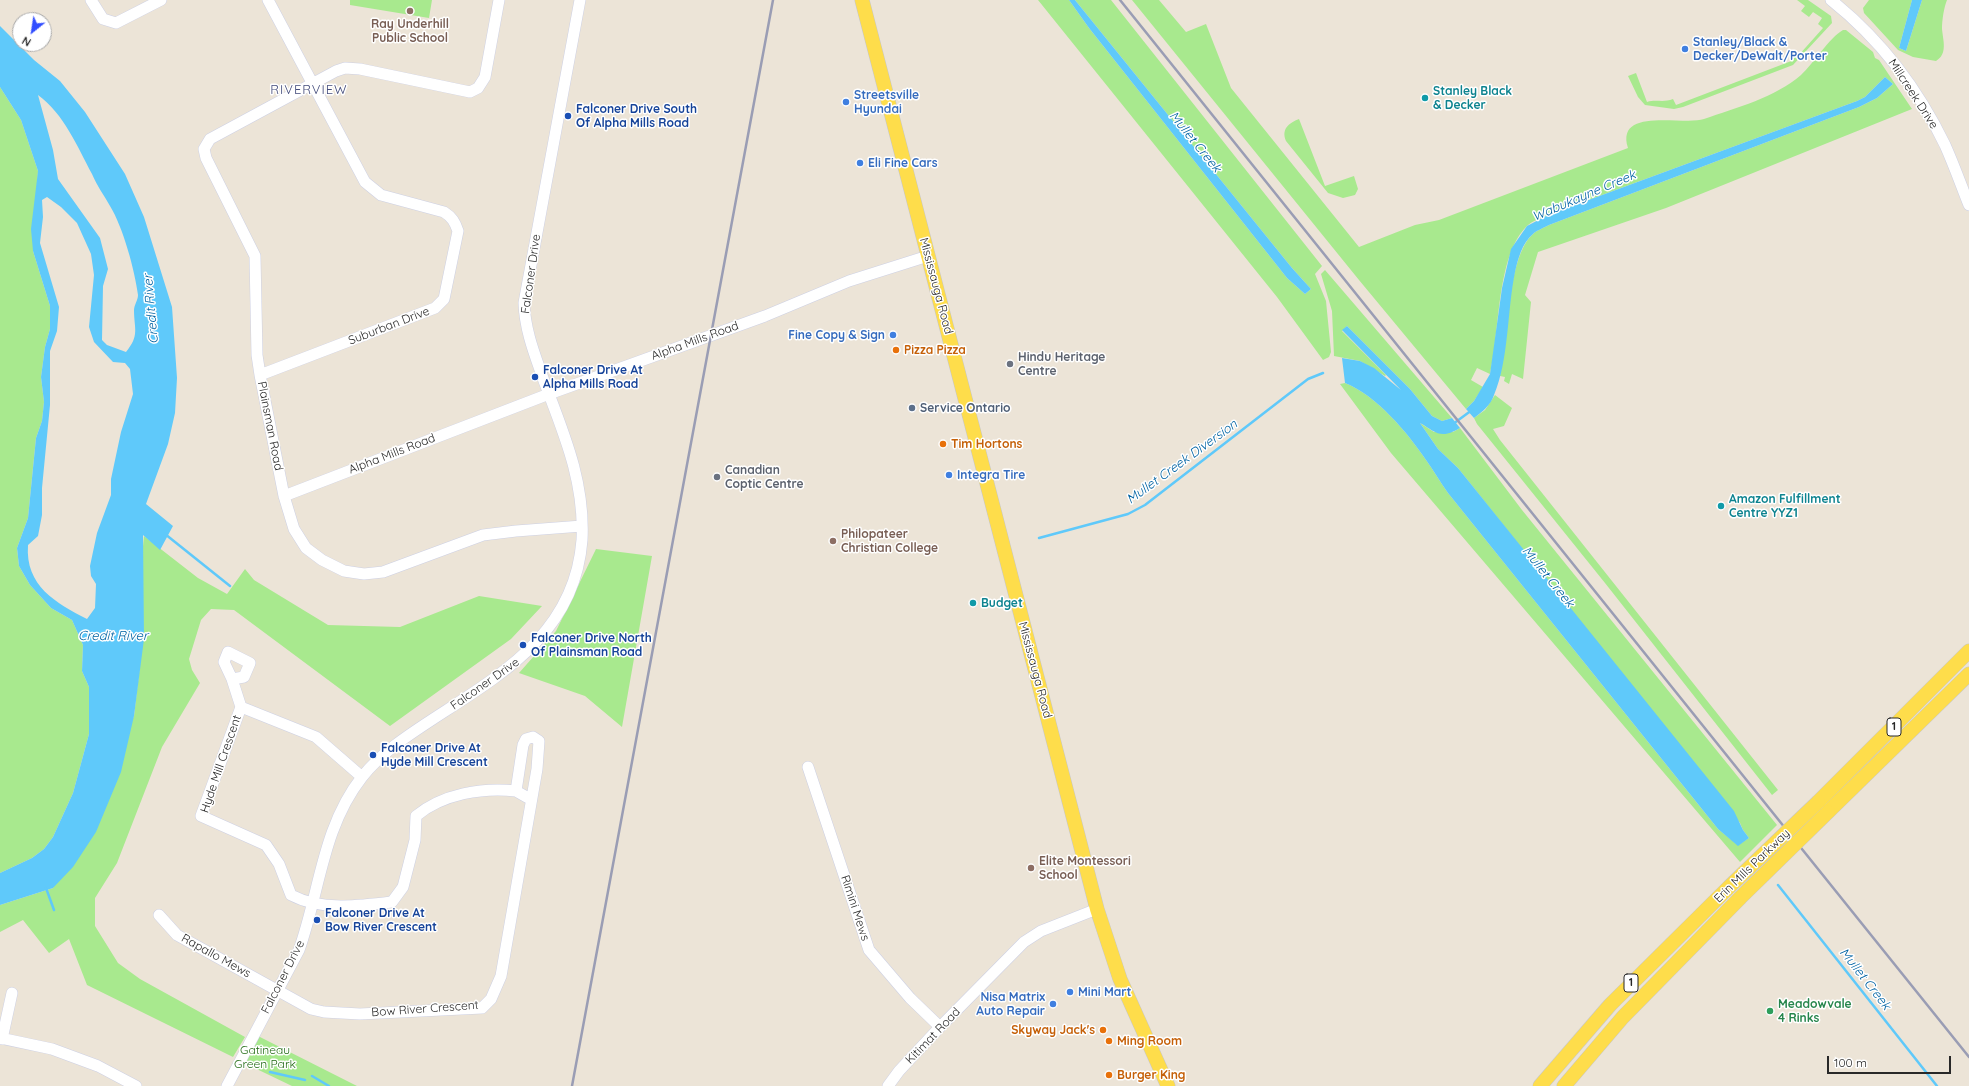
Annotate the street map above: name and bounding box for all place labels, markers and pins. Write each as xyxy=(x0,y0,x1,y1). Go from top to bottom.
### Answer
marker: Ray Underhill Public School xyxy=(405,6,415,16)
place label: Ray Underhill Public School xyxy=(371,17,449,45)
place label: Stanley/Black & Decker/DeWalt/Porter xyxy=(1693,35,1827,63)
marker: Stanley/Black & Decker/DeWalt/Porter xyxy=(1680,44,1690,54)
place label: Stanley Black & Decker xyxy=(1433,84,1512,112)
place label: Streetsville Hyundai xyxy=(854,88,919,116)
marker: Stanley Black & Decker xyxy=(1420,93,1430,103)
marker: Streetsville Hyundai xyxy=(841,97,851,107)
place label: Falconer Drive South Of Alpha Mills Road xyxy=(576,102,697,130)
marker: Falconer Drive South Of Alpha Mills Road xyxy=(563,111,573,121)
place label: Eli Fine Cars xyxy=(868,156,938,170)
marker: Eli Fine Cars xyxy=(855,158,865,168)
place label: Fine Copy & Sign xyxy=(788,328,885,342)
marker: Fine Copy & Sign xyxy=(888,330,898,340)
place label: Pizza Pizza xyxy=(904,343,966,357)
marker: Pizza Pizza xyxy=(891,345,901,355)
place label: Hindu Heritage Centre xyxy=(1018,350,1105,378)
marker: Hindu Heritage Centre xyxy=(1005,359,1015,369)
place label: Falconer Drive At Alpha Mills Road xyxy=(543,363,643,391)
marker: Falconer Drive At Alpha Mills Road xyxy=(530,372,540,382)
place label: Service Ontario xyxy=(920,401,1011,415)
marker: Service Ontario xyxy=(907,403,917,413)
place label: Tim Hortons xyxy=(951,437,1022,451)
marker: Tim Hortons xyxy=(938,439,948,449)
place label: Canadian Coptic Centre xyxy=(725,463,804,491)
place label: Integra Tire xyxy=(957,468,1025,482)
marker: Integra Tire xyxy=(944,470,954,480)
marker: Canadian Coptic Centre xyxy=(712,472,722,482)
place label: Amazon Fulfillment Centre YYZ1 xyxy=(1729,492,1841,520)
marker: Amazon Fulfillment Centre YYZ1 xyxy=(1716,501,1726,511)
place label: Philopateer Christian College xyxy=(841,527,938,555)
marker: Philopateer Christian College xyxy=(828,536,838,546)
place label: Budget xyxy=(981,596,1023,610)
marker: Budget xyxy=(968,598,978,608)
place label: Falconer Drive North Of Plainsman Road xyxy=(531,631,652,659)
marker: Falconer Drive North Of Plainsman Road xyxy=(518,640,528,650)
place label: Falconer Drive At Hyde Mill Crescent xyxy=(381,741,488,769)
marker: Falconer Drive At Hyde Mill Crescent xyxy=(368,750,378,760)
place label: Elite Montessori School xyxy=(1039,854,1131,882)
marker: Elite Montessori School xyxy=(1026,863,1036,873)
place label: Falconer Drive At Bow River Crescent xyxy=(325,906,437,934)
marker: Falconer Drive At Bow River Crescent xyxy=(312,915,322,925)
place label: Mini Mart xyxy=(1078,985,1131,999)
marker: Mini Mart xyxy=(1065,987,1075,997)
place label: Nisa Matrix Auto Repair xyxy=(976,990,1045,1018)
place label: Meadowvale 4 Rinks xyxy=(1778,997,1852,1025)
marker: Nisa Matrix Auto Repair xyxy=(1048,999,1058,1009)
marker: Meadowvale 4 Rinks xyxy=(1765,1006,1775,1016)
place label: Skyway Jack's xyxy=(1011,1023,1095,1037)
marker: Skyway Jack's xyxy=(1098,1025,1108,1035)
place label: Ming Room xyxy=(1117,1034,1182,1048)
marker: Ming Room xyxy=(1104,1036,1114,1046)
place label: Burger King xyxy=(1117,1068,1185,1082)
marker: Burger King xyxy=(1104,1070,1114,1080)

